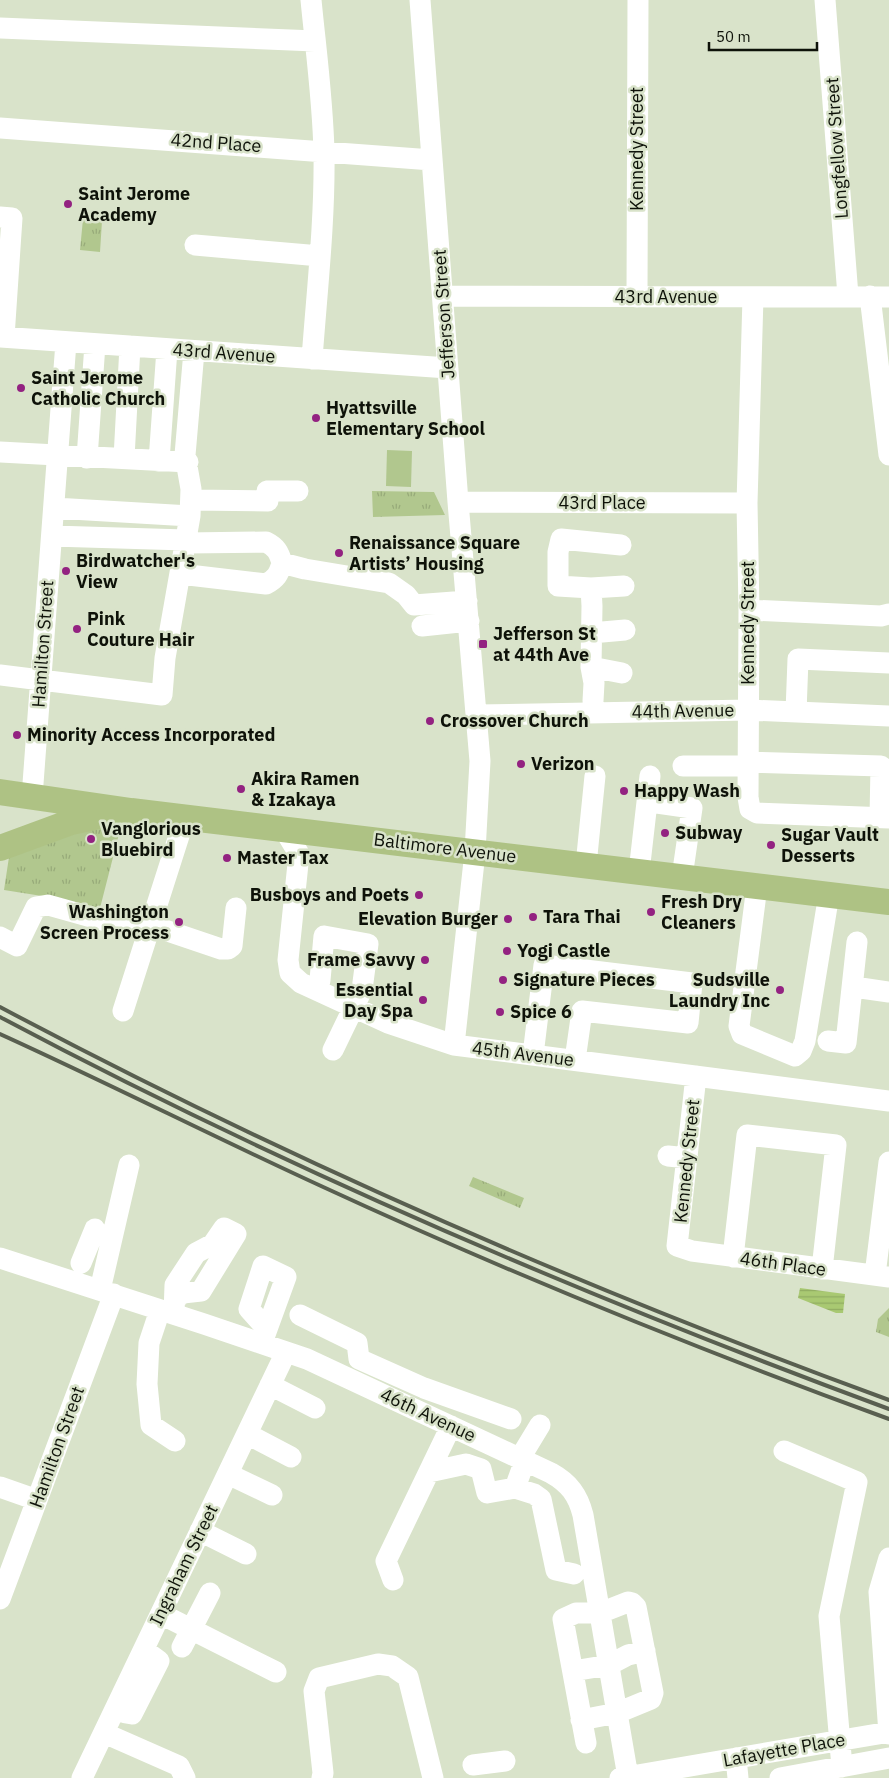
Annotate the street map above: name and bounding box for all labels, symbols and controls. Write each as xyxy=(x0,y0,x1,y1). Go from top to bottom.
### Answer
scale bar xyxy=(709,20,816,52)
text: 50 m xyxy=(716,27,751,46)
street label: Longfellow Street xyxy=(820,77,853,219)
street label: Kennedy Street xyxy=(625,87,648,211)
street label: 42nd Place xyxy=(170,128,262,157)
place label: Saint Jerome Academy xyxy=(78,182,190,226)
marker: Saint Jerome Academy xyxy=(62,198,74,210)
street label: Jefferson Street xyxy=(428,248,460,380)
street label: 43rd Avenue xyxy=(615,285,718,308)
street label: 43rd Avenue xyxy=(172,337,276,368)
place label: Saint Jerome Catholic Church xyxy=(31,366,165,410)
marker: Saint Jerome Catholic Church xyxy=(15,382,27,394)
place label: Hyattsville Elementary School xyxy=(326,396,485,440)
marker: Hyattsville Elementary School xyxy=(310,412,322,424)
street label: 43rd Place xyxy=(558,491,646,514)
place label: Renaissance Square Artists’ Housing xyxy=(349,531,520,575)
marker: Renaissance Square Artists’ Housing xyxy=(333,547,345,559)
place label: Birdwatcher's View xyxy=(76,549,195,593)
street label: Kennedy Street xyxy=(736,561,759,685)
marker: Birdwatcher's View xyxy=(60,565,72,577)
street label: Hamilton Street xyxy=(27,580,58,708)
place label: Pink Couture Hair xyxy=(87,607,194,651)
place label: Jefferson St at 44th Ave xyxy=(493,622,596,666)
marker: Pink Couture Hair xyxy=(71,623,83,635)
marker: Jefferson St at 44th Ave xyxy=(477,638,489,650)
street label: 44th Avenue xyxy=(632,698,735,723)
place label: Crossover Church xyxy=(440,709,589,732)
marker: Crossover Church xyxy=(424,715,436,727)
place label: Minority Access Incorporated xyxy=(27,723,275,746)
marker: Minority Access Incorporated xyxy=(11,729,23,741)
place label: Verizon xyxy=(531,752,595,775)
marker: Verizon xyxy=(515,758,527,770)
place label: Akira Ramen & Izakaya xyxy=(251,767,360,811)
place label: Happy Wash xyxy=(634,779,740,802)
marker: Akira Ramen & Izakaya xyxy=(235,783,247,795)
marker: Happy Wash xyxy=(618,785,630,797)
place label: Vanglorious Bluebird xyxy=(101,817,201,861)
place label: Subway xyxy=(675,821,743,844)
place label: Sugar Vault Desserts xyxy=(781,823,879,867)
street label: Baltimore Avenue xyxy=(372,827,518,868)
marker: Subway xyxy=(659,827,671,839)
marker: Vanglorious Bluebird xyxy=(85,833,97,845)
marker: Sugar Vault Desserts xyxy=(765,839,777,851)
place label: Master Tax xyxy=(237,846,329,869)
marker: Master Tax xyxy=(221,852,233,864)
place label: Busboys and Poets xyxy=(250,883,409,906)
marker: Busboys and Poets xyxy=(413,889,425,901)
place label: Fresh Dry Cleaners xyxy=(661,890,742,934)
place label: Washington Screen Process xyxy=(40,900,169,944)
place label: Tara Thai xyxy=(543,905,621,928)
marker: Fresh Dry Cleaners xyxy=(645,906,657,918)
place label: Elevation Burger xyxy=(358,907,498,930)
marker: Tara Thai xyxy=(527,911,539,923)
marker: Elevation Burger xyxy=(502,913,514,925)
marker: Washington Screen Process xyxy=(173,916,185,928)
place label: Yogi Castle xyxy=(517,939,610,962)
marker: Yogi Castle xyxy=(501,945,513,957)
place label: Frame Savvy xyxy=(307,948,415,971)
marker: Frame Savvy xyxy=(419,954,431,966)
place label: Signature Pieces xyxy=(513,968,655,991)
place label: Sudsville Laundry Inc xyxy=(669,968,770,1012)
marker: Signature Pieces xyxy=(497,974,509,986)
place label: Essential Day Spa xyxy=(335,978,414,1022)
marker: Sudsville Laundry Inc xyxy=(774,984,786,996)
marker: Essential Day Spa xyxy=(417,994,429,1006)
place label: Spice 6 xyxy=(510,1000,572,1023)
marker: Spice 6 xyxy=(494,1006,506,1018)
street label: 45th Avenue xyxy=(471,1036,575,1071)
street label: Kennedy Street xyxy=(669,1098,704,1224)
street label: 46th Place xyxy=(739,1246,828,1281)
street label: 46th Avenue xyxy=(377,1382,480,1447)
street label: Hamilton Street xyxy=(24,1383,89,1511)
street label: Ingraham Street xyxy=(144,1500,223,1629)
street label: Lafayette Place xyxy=(721,1727,847,1772)

